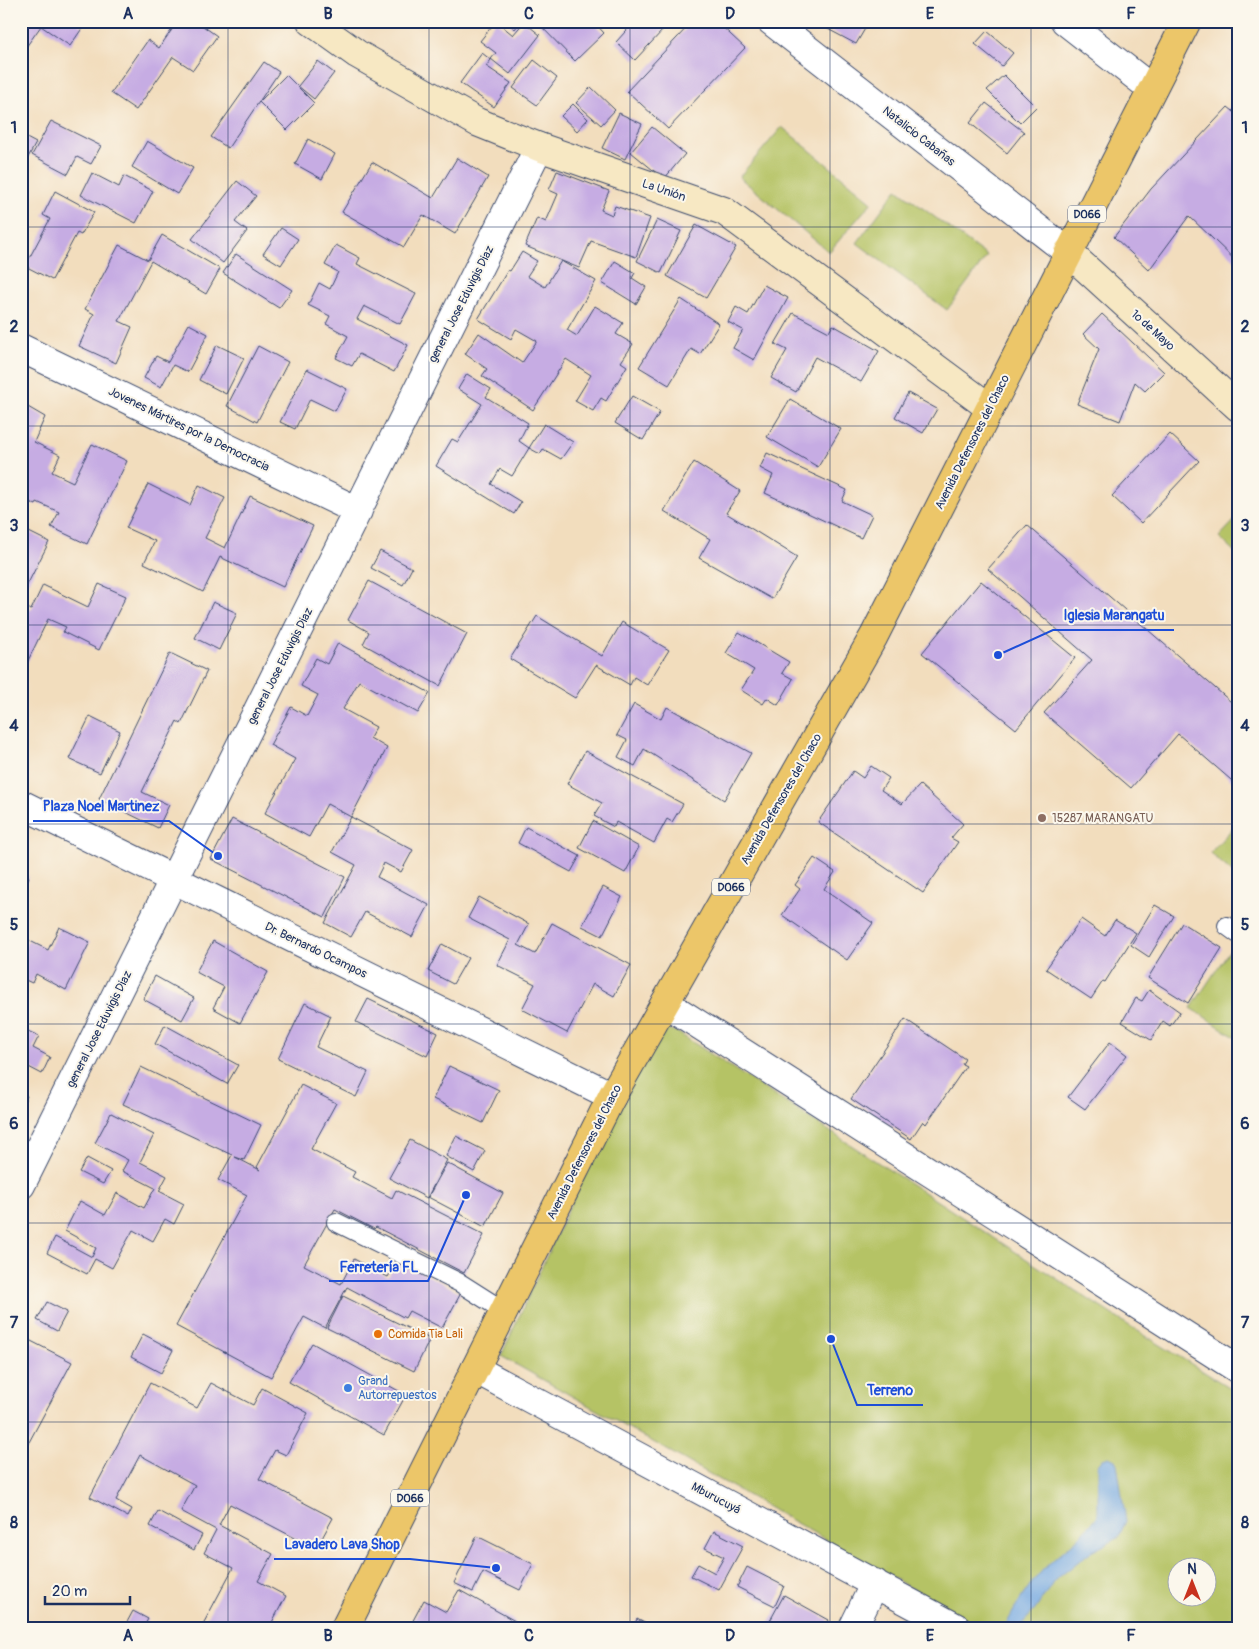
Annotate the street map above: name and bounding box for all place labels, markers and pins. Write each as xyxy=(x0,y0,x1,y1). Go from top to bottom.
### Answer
callout: Iglesia Marangatu xyxy=(1053,601,1174,630)
callout: Plaza Noel Martinez xyxy=(33,792,169,821)
place label: 15287 MARANGATU xyxy=(1052,811,1154,826)
marker: 15287 MARANGATU xyxy=(1036,812,1048,824)
callout: Ferretería FL xyxy=(329,1252,428,1281)
place label: Comida Tia Lali xyxy=(388,1327,463,1342)
marker: Comida Tia Lali xyxy=(372,1328,384,1340)
place label: Grand Autorrepuestos xyxy=(358,1374,437,1403)
callout: Terreno xyxy=(857,1376,923,1405)
marker: Grand Autorrepuestos xyxy=(342,1382,354,1394)
callout: Lavadero Lava Shop xyxy=(274,1530,410,1559)

